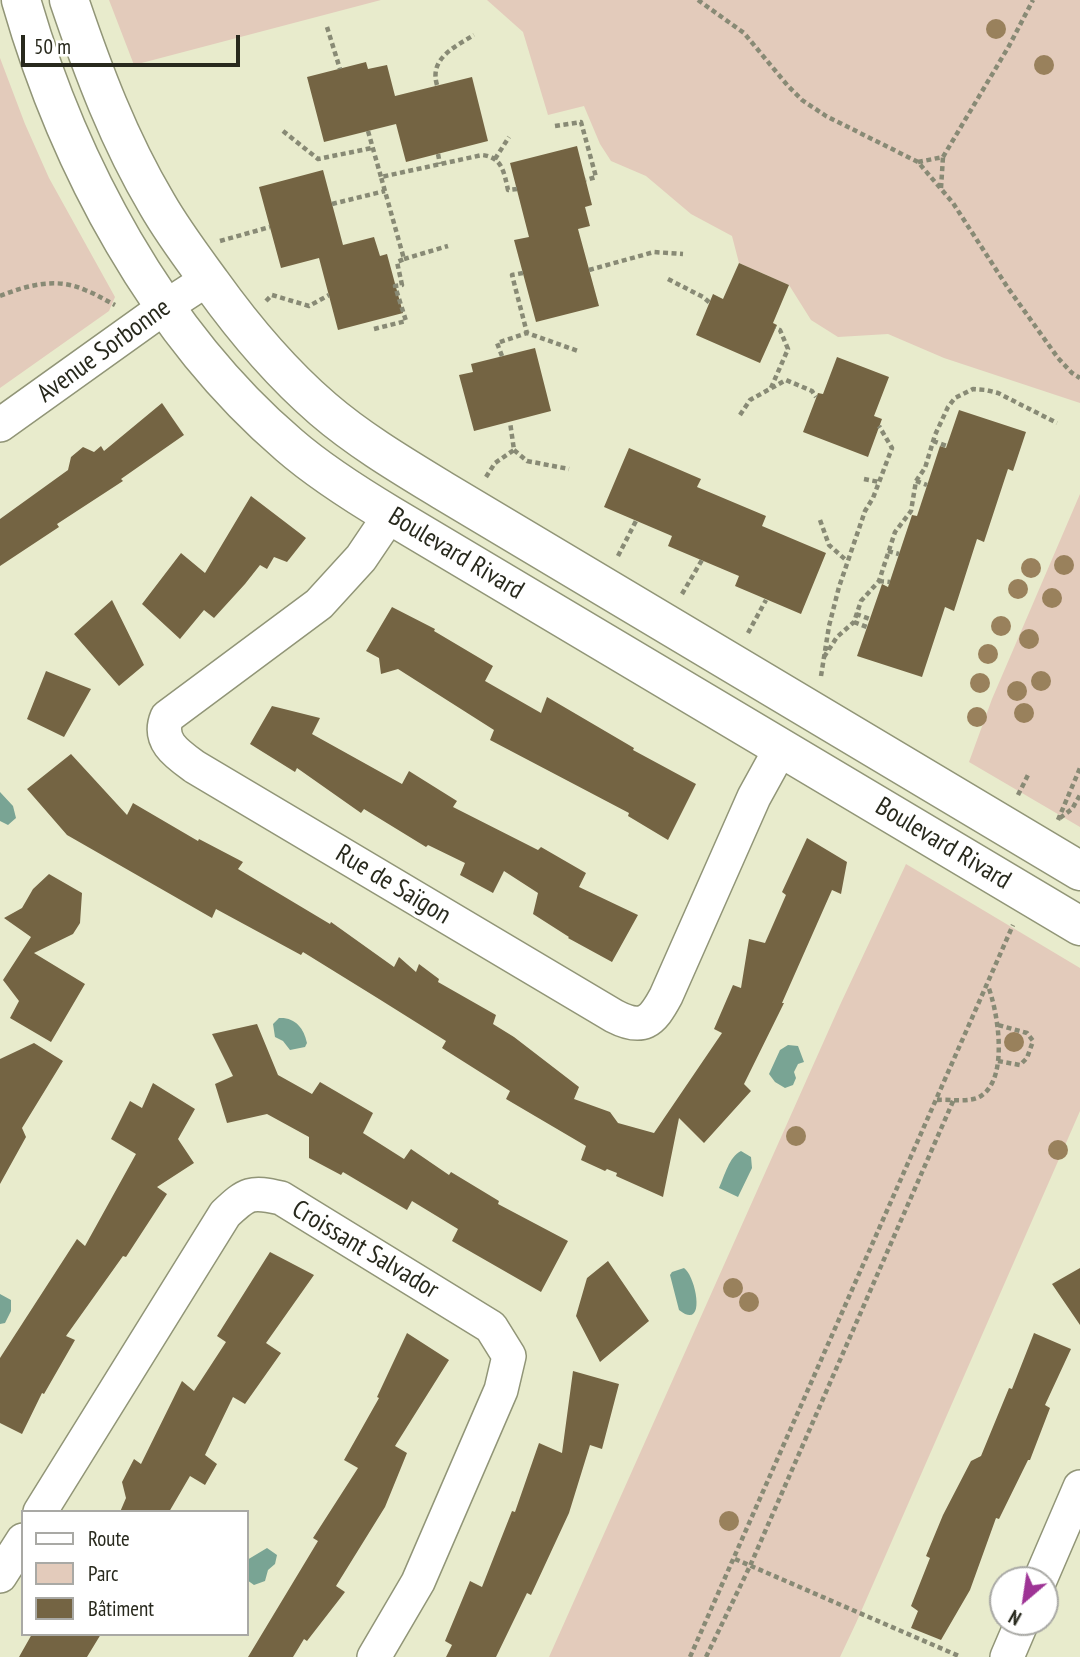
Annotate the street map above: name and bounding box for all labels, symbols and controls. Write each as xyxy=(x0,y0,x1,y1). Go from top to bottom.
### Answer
scale bar xyxy=(24,21,243,65)
text: 50 m xyxy=(34,33,71,60)
street label: Avenue Sorbonne xyxy=(31,292,177,410)
street label: Boulevard Rivard xyxy=(383,501,529,607)
street label: Boulevard Rivard xyxy=(870,791,1016,897)
street label: Rue de Saïgon xyxy=(330,839,456,931)
street label: Croissant Salvador xyxy=(286,1194,444,1306)
legend xyxy=(21,1510,248,1636)
text: Route xyxy=(88,1525,130,1552)
text: Parc xyxy=(88,1560,119,1587)
north arrow xyxy=(989,1566,1059,1636)
text: Bâtiment xyxy=(88,1595,154,1622)
text: N xyxy=(1004,1605,1025,1631)

